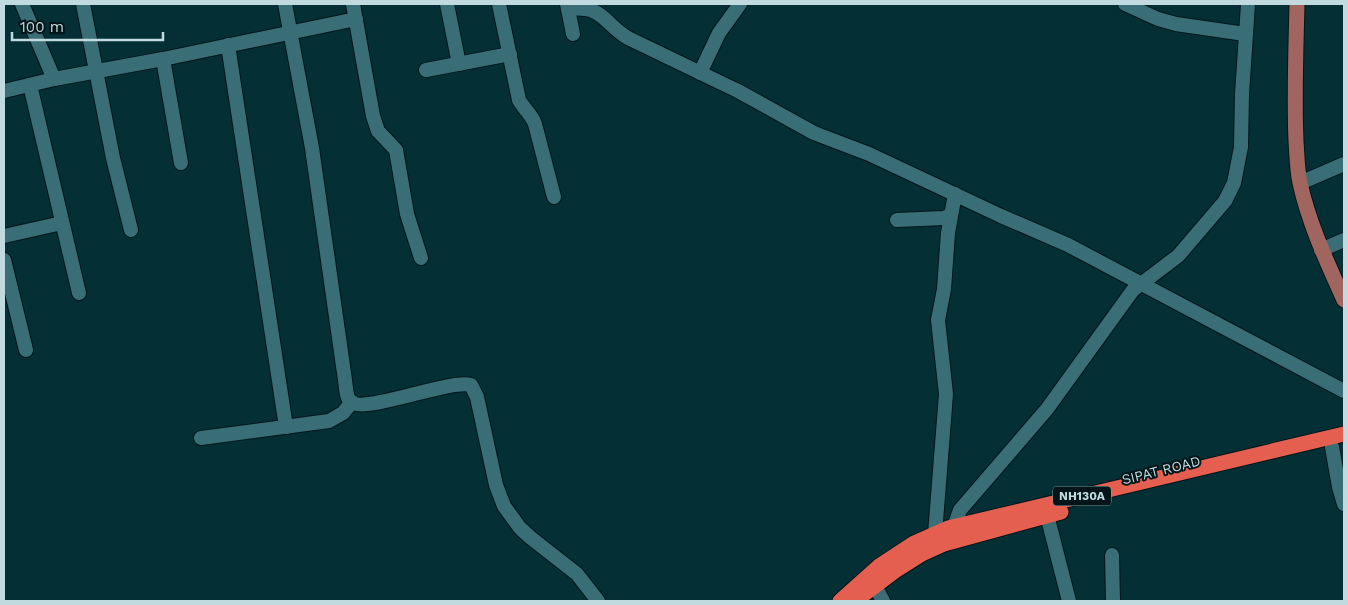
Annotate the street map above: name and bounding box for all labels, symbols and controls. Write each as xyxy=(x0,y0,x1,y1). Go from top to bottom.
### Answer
scale bar xyxy=(12,10,164,42)
text: 100 m xyxy=(20,18,64,36)
street label: SIPAT ROAD xyxy=(1120,452,1202,488)
road number: NH130A xyxy=(1053,486,1111,506)

